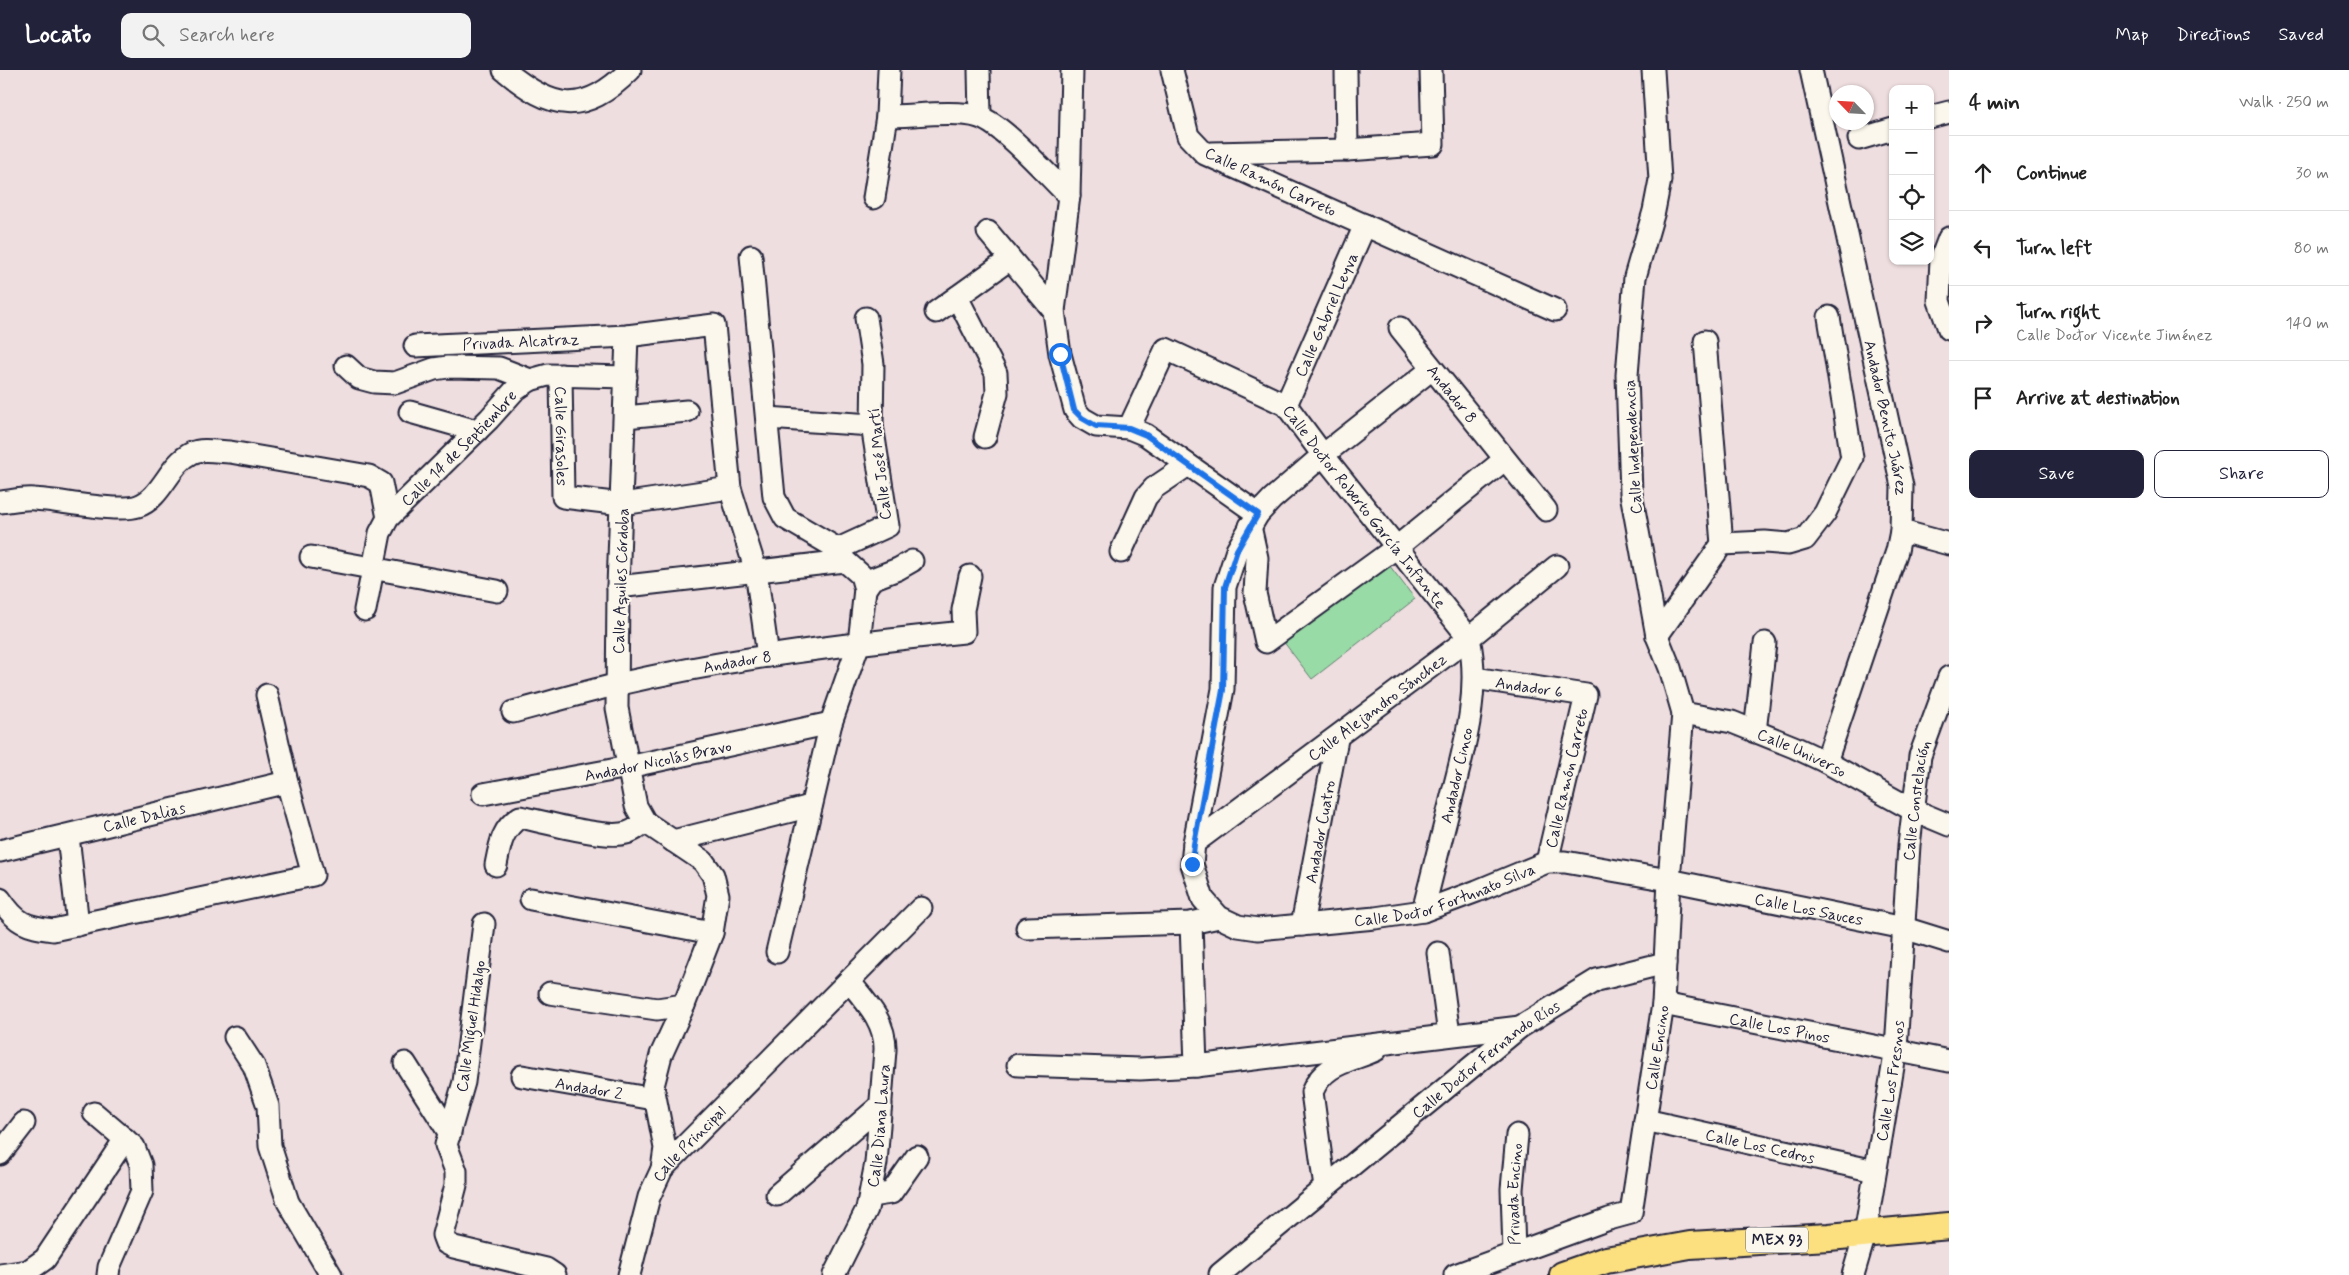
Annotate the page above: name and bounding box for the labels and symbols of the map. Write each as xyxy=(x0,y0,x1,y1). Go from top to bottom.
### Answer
north arrow xyxy=(1829,85,1874,130)
street label: Calle Ramón Carreto xyxy=(1201,143,1340,222)
street label: Calle Gabriel Leyva xyxy=(1291,249,1364,380)
street label: Privada Alcatraz xyxy=(462,329,580,356)
street label: Andador Benito Juárez xyxy=(1858,338,1911,496)
route start xyxy=(1049,343,1072,366)
street label: Andador 8 xyxy=(1422,361,1481,428)
street label: Calle Independencia xyxy=(1619,379,1648,515)
street label: Calle 14 de Septiembre xyxy=(397,386,522,512)
street label: Calle Girasoles xyxy=(549,386,572,486)
street label: Calle Doctor Roberto García Infante xyxy=(1277,401,1450,613)
street label: Calle José Martí xyxy=(864,407,897,521)
street label: Calle Aquiles Córdoba xyxy=(608,508,635,654)
street label: Andador 8 xyxy=(701,647,773,679)
street label: Calle Alejandro Sánchez xyxy=(1304,649,1451,767)
street label: Andador 6 xyxy=(1494,672,1564,703)
street label: Calle Ramón Carreto xyxy=(1541,706,1594,850)
street label: Calle Universo xyxy=(1754,724,1850,783)
street label: Andador Cinco xyxy=(1436,725,1479,825)
street label: Andador Nicolás Bravo xyxy=(583,736,734,787)
street label: Calle Constelación xyxy=(1899,737,1937,861)
street label: Andador Cuatro xyxy=(1301,779,1341,885)
street label: Calle Dalias xyxy=(101,798,188,838)
route end xyxy=(1181,853,1204,876)
street label: Calle Doctor Fortunato Silva xyxy=(1353,859,1539,932)
street label: Calle Los Sauces xyxy=(1753,889,1865,931)
street label: Calle Miguel Hidalgo xyxy=(452,959,492,1094)
street label: Calle Doctor Fernando Ríos xyxy=(1408,996,1564,1124)
street label: Calle Encino xyxy=(1641,1004,1675,1092)
street label: Calle Los Pinos xyxy=(1727,1008,1832,1049)
street label: Calle Los Fresnos xyxy=(1872,1020,1910,1143)
street label: Calle Diana Laura xyxy=(862,1063,896,1189)
street label: Andador 2 xyxy=(553,1073,624,1105)
street label: Calle Principal xyxy=(649,1102,731,1185)
street label: Calle Los Cedros xyxy=(1703,1125,1817,1169)
street label: Privada Encino xyxy=(1503,1142,1528,1246)
road number: MEX 93 xyxy=(1746,1228,1808,1252)

